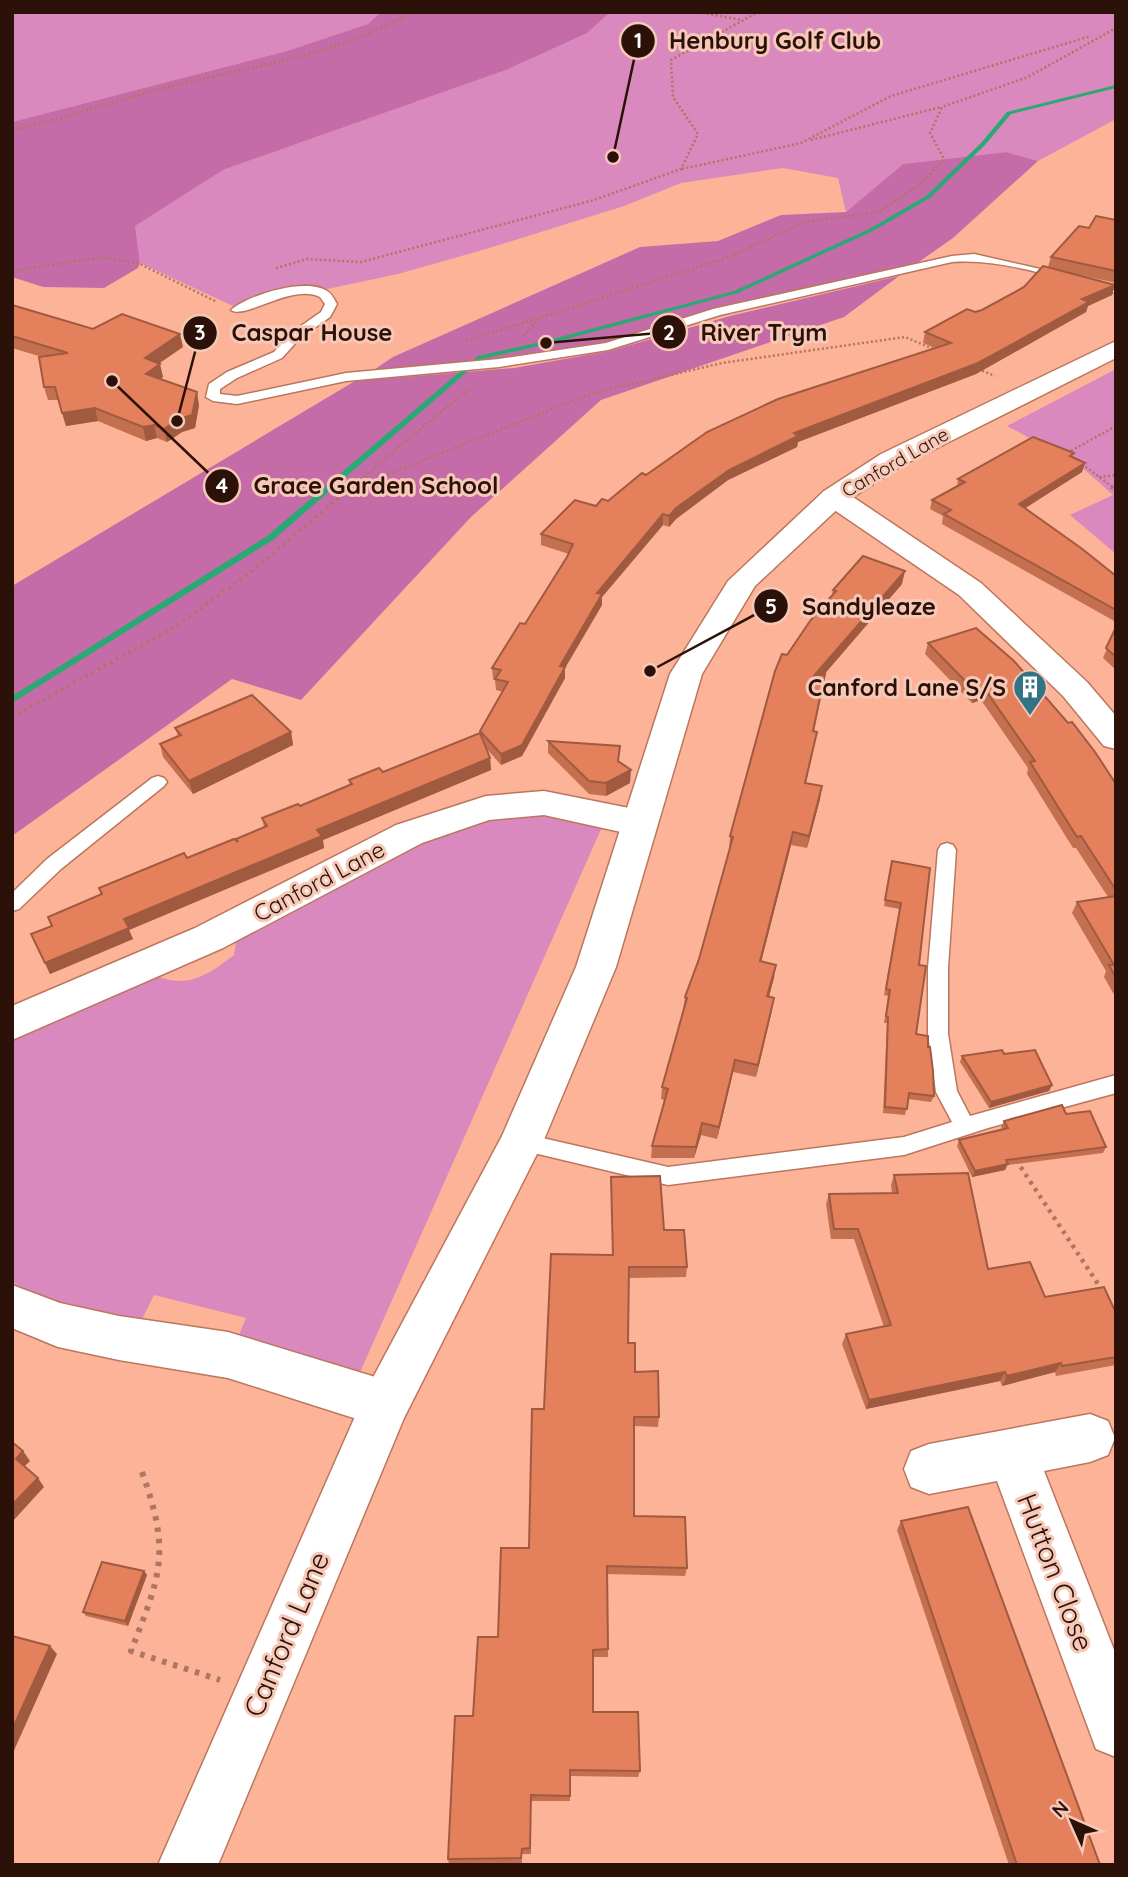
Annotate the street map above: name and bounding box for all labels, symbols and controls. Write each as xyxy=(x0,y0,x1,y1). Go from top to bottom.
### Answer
callout: Henbury Golf Club xyxy=(620,18,895,63)
text: Henbury Golf Club xyxy=(669,25,881,55)
text: 1 xyxy=(634,27,642,53)
callout: Caspar House xyxy=(182,310,406,355)
callout: River Trym xyxy=(652,310,842,355)
text: Caspar House xyxy=(231,317,393,347)
text: River Trym xyxy=(700,317,828,347)
text: 3 xyxy=(194,319,206,345)
text: 2 xyxy=(663,319,675,345)
street label: Canford Lane xyxy=(837,422,953,502)
callout: Grace Garden School xyxy=(204,463,512,508)
text: Grace Garden School xyxy=(254,470,498,500)
text: 4 xyxy=(216,472,228,498)
callout: Sandyleaze xyxy=(753,584,950,629)
text: Sandyleaze xyxy=(802,591,936,621)
text: 5 xyxy=(765,593,777,619)
building icon: Canford Lane S/S xyxy=(1011,668,1049,717)
place label: Canford Lane S/S xyxy=(808,673,1006,702)
street label: Canford Lane xyxy=(248,834,390,928)
street label: Hutton Close xyxy=(1010,1488,1102,1656)
street label: Canford Lane xyxy=(236,1546,336,1722)
north arrow xyxy=(1037,1786,1107,1856)
text: N xyxy=(1047,1796,1073,1822)

